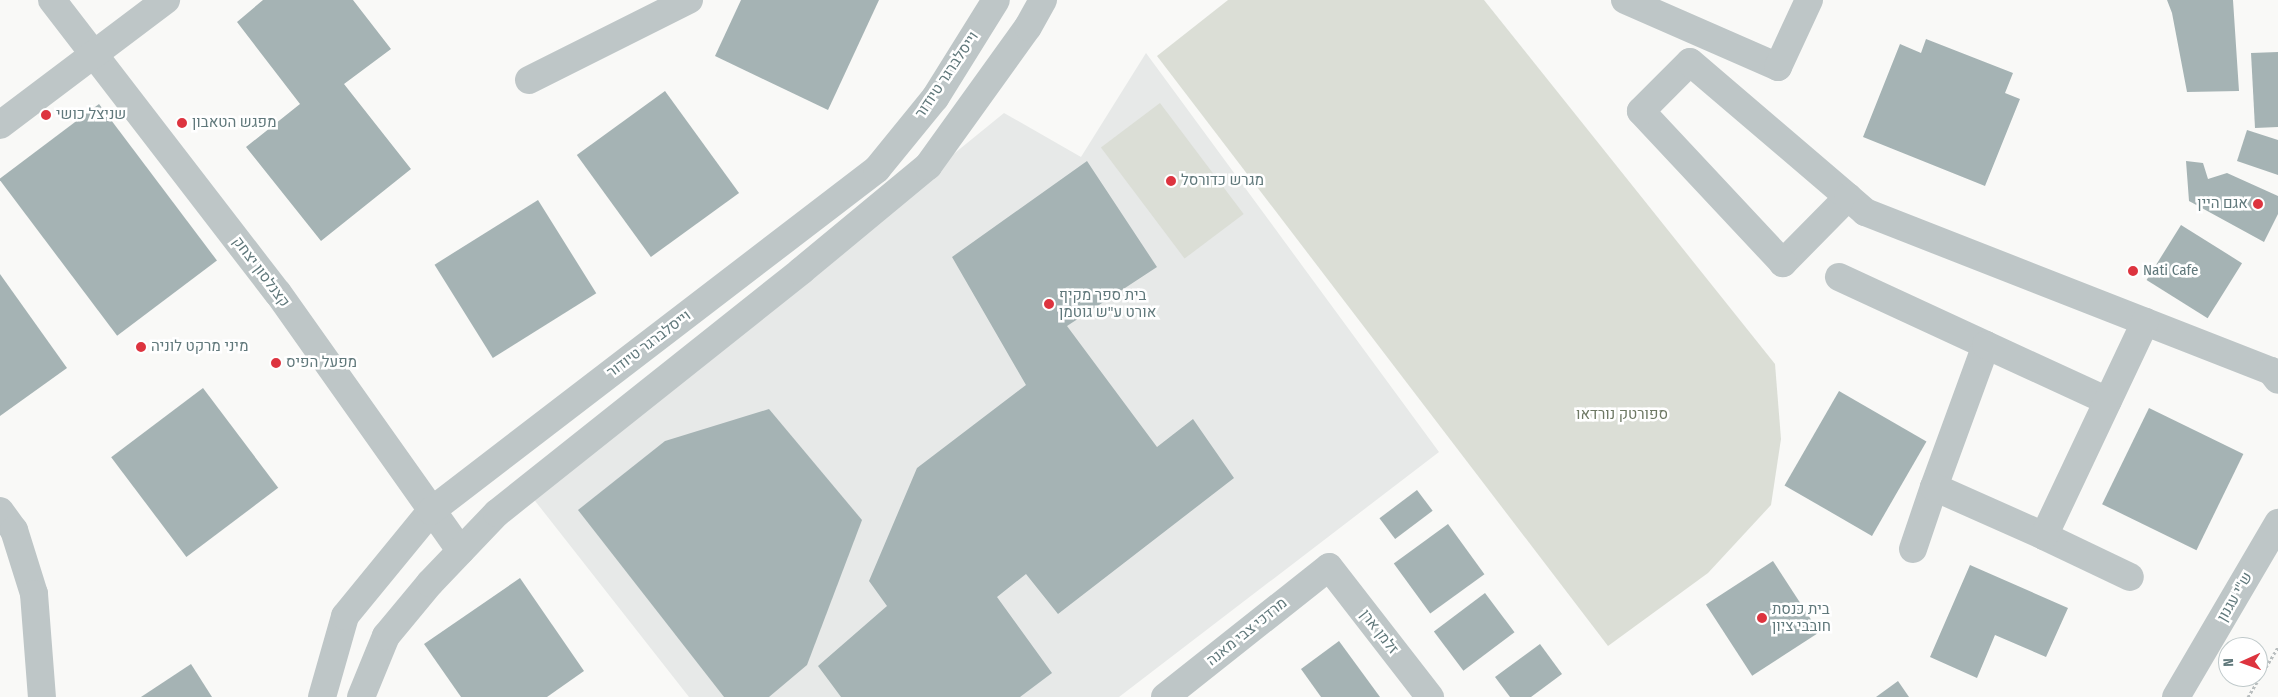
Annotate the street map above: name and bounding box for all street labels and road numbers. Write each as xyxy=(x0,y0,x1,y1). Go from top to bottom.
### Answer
street label: וייסלברגר טיודור xyxy=(911,28,983,122)
street label: קצנלסון יצחק xyxy=(229,233,293,311)
street label: וייסלברגר טיודור xyxy=(603,307,695,381)
street label: ש"י עגנון xyxy=(2214,569,2256,625)
street label: מרדכי צבי מאנה xyxy=(1203,594,1291,670)
street label: זלמן ארן xyxy=(1356,606,1402,658)

